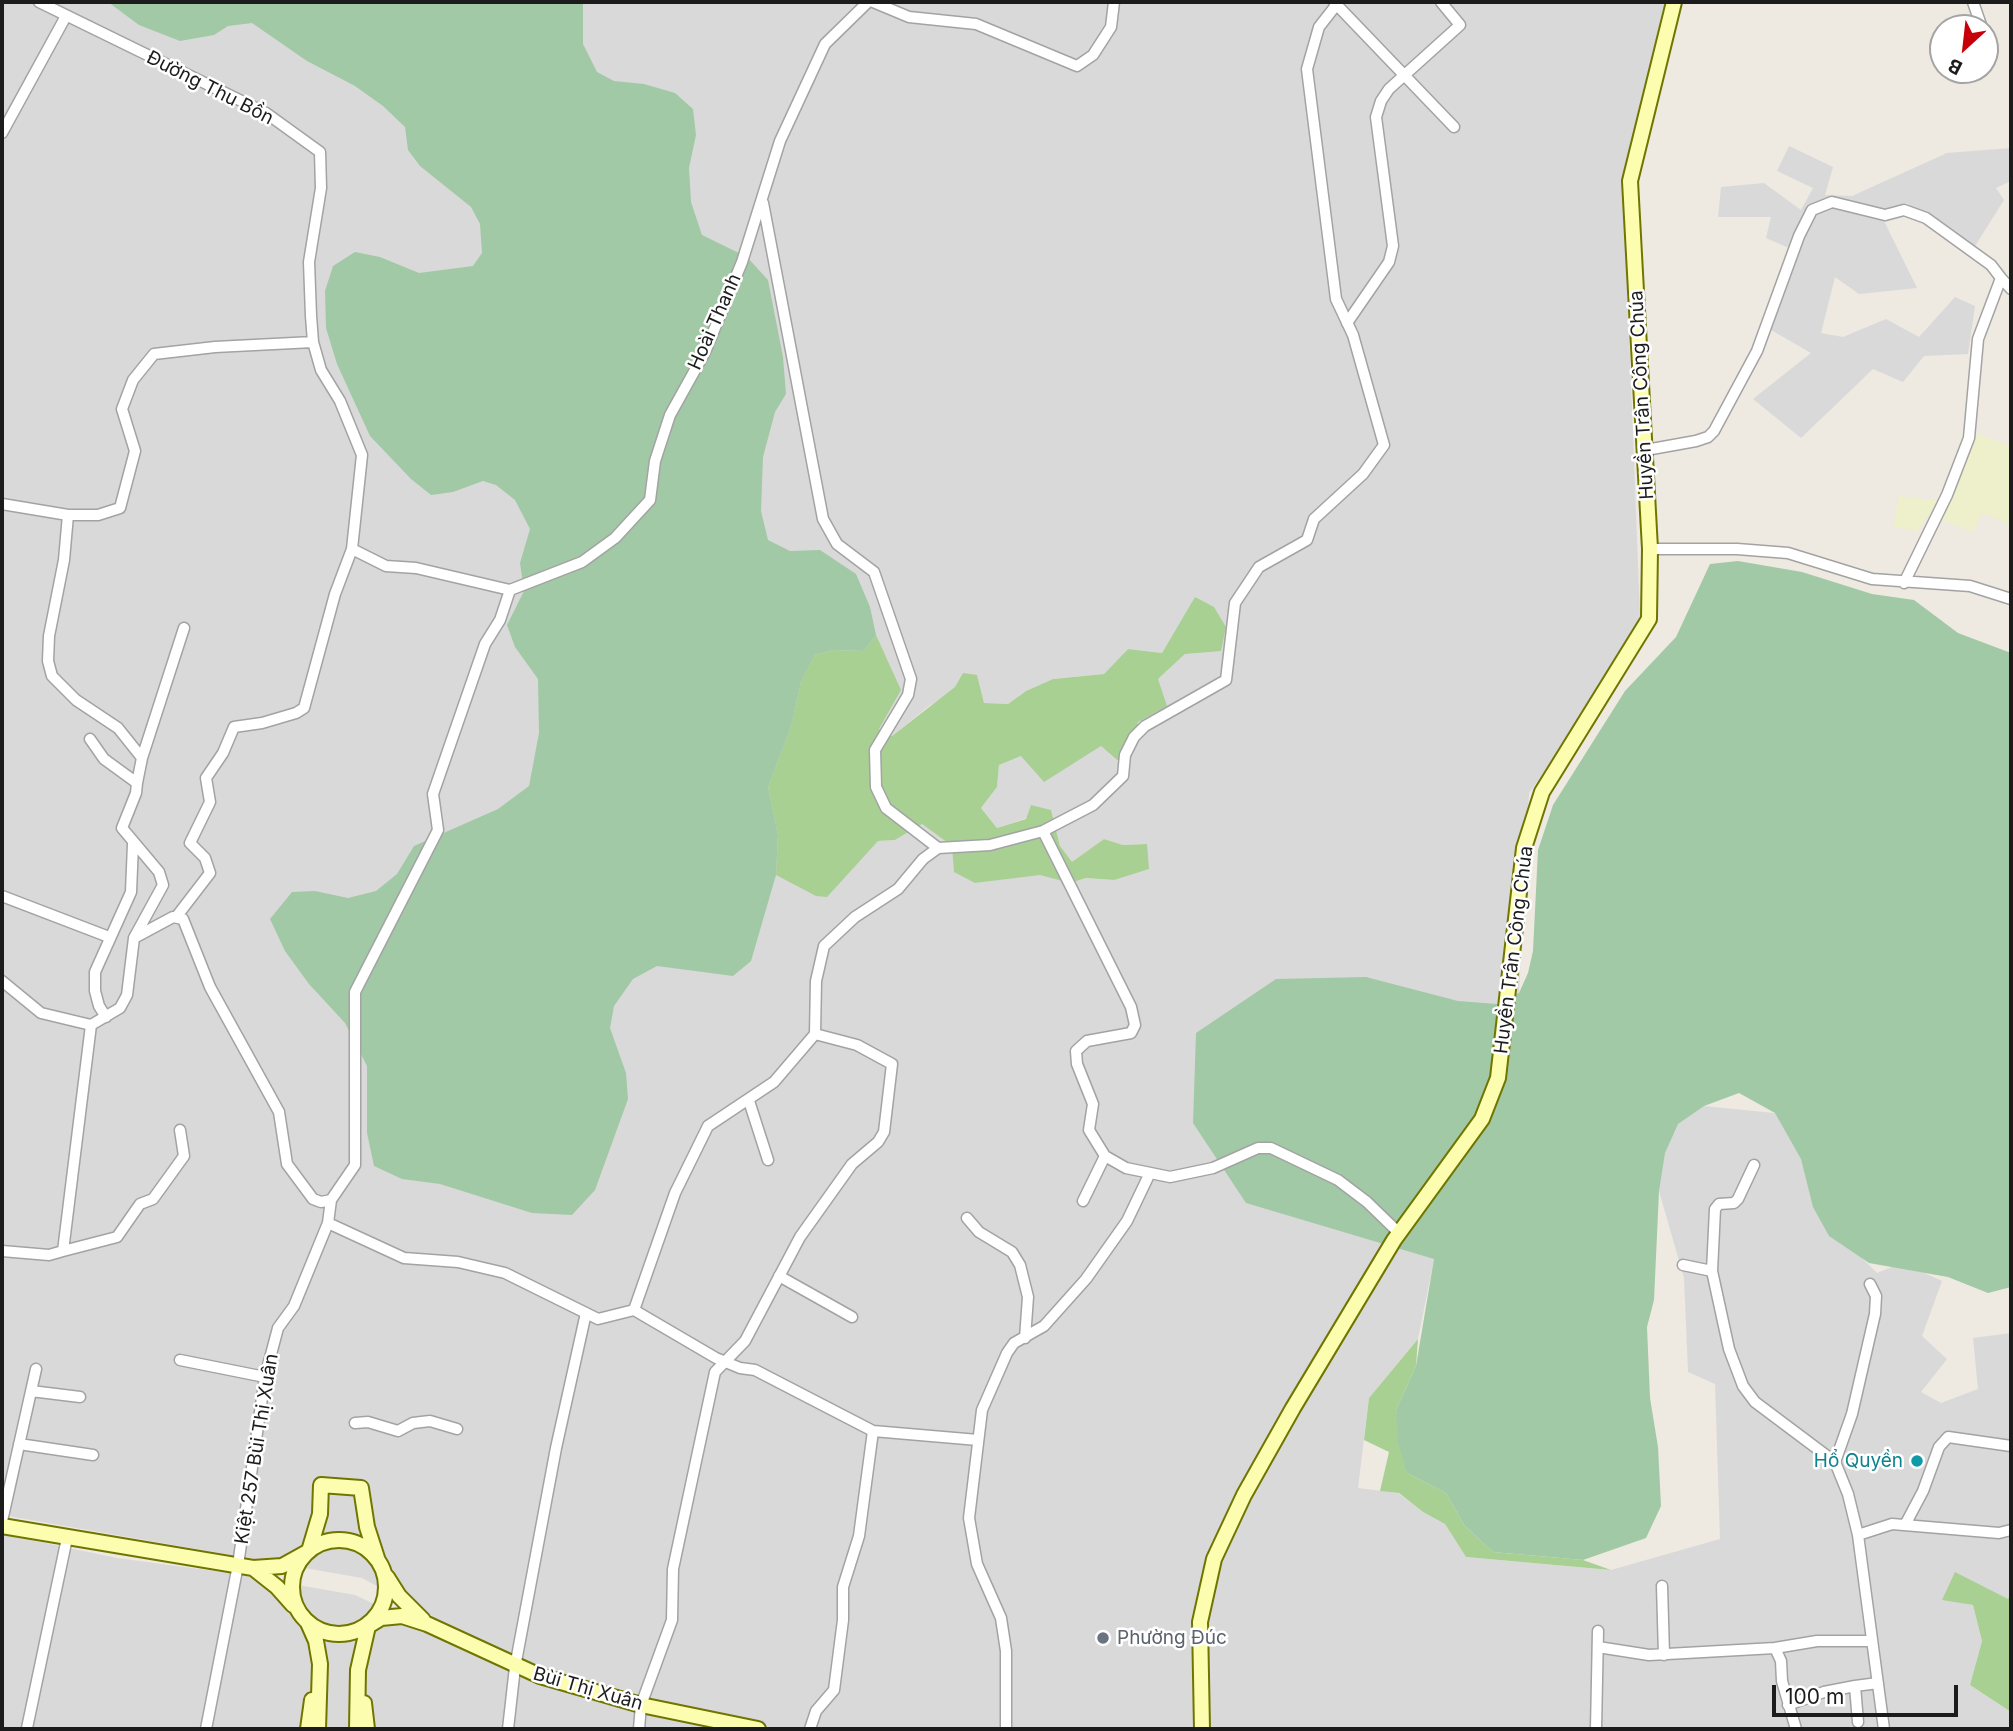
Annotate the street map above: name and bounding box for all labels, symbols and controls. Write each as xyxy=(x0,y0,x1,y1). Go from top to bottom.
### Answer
north arrow xyxy=(1929,14,1999,84)
street label: Đường Thu Bồn xyxy=(143,46,277,130)
text: B xyxy=(1944,53,1966,79)
street label: Hoài Thanh xyxy=(684,270,746,374)
street label: Huyền Trân Công Chúa xyxy=(1625,290,1659,500)
street label: Huyền Trân Công Chúa xyxy=(1490,845,1538,1055)
street label: Kiệt 257 Bùi Thị Xuân xyxy=(231,1352,283,1546)
place label: Hổ Quyền xyxy=(1814,1450,1903,1472)
marker: Hổ Quyền xyxy=(1909,1453,1925,1469)
place label: Phường Đúc xyxy=(1117,1627,1227,1649)
marker: Phường Đúc xyxy=(1095,1630,1111,1646)
street label: Bùi Thị Xuân xyxy=(530,1662,646,1716)
scale bar xyxy=(1775,1672,1960,1716)
text: 100 m xyxy=(1785,1684,1844,1709)

